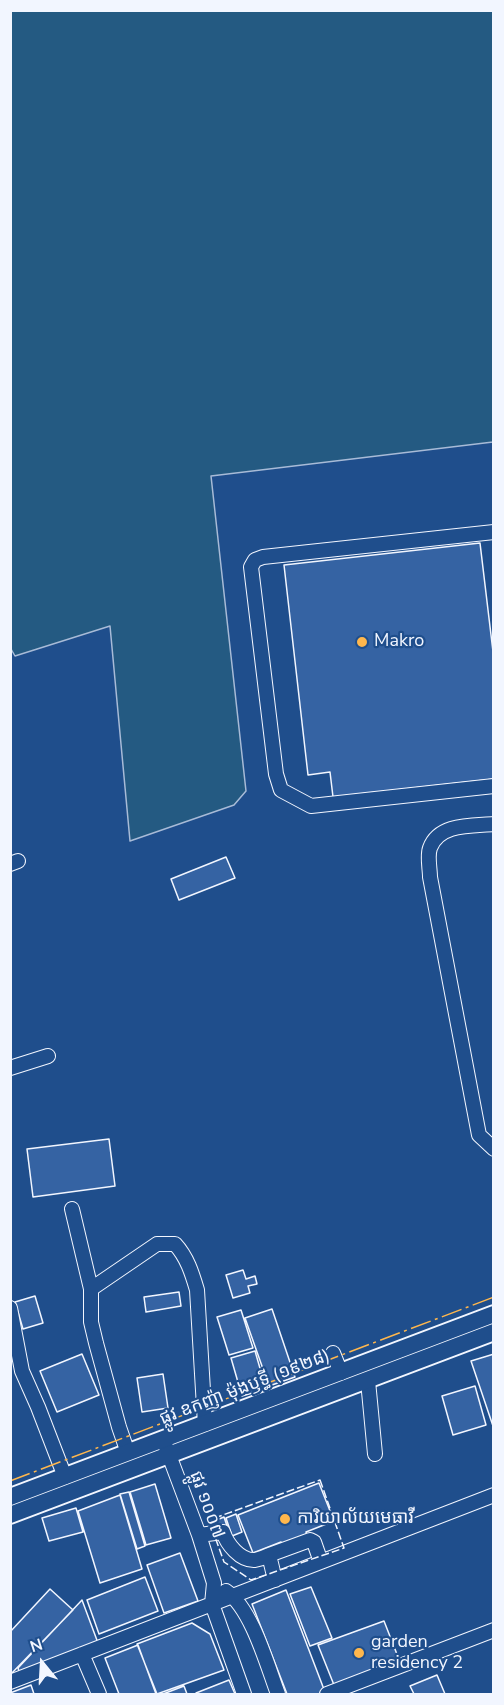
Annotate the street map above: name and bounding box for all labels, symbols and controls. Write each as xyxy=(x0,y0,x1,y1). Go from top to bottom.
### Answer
place label: Makro xyxy=(374,631,424,653)
marker: Makro xyxy=(355,635,369,649)
street label: ផ្លូវ ឧកញ៉ា ម៉ុងឫទ្ធី (១៩២៨) xyxy=(157,1346,333,1430)
street label: ផ្លូវ ១០០៧ xyxy=(184,1468,228,1542)
place label: ការិយាល័យមេធាវី xyxy=(297,1508,414,1530)
marker: ការិយាល័យមេធាវី xyxy=(278,1512,292,1526)
place label: garden residency 2 xyxy=(371,1632,463,1674)
north arrow xyxy=(12,1633,72,1693)
text: N xyxy=(27,1634,46,1658)
marker: garden residency 2 xyxy=(352,1646,366,1660)

